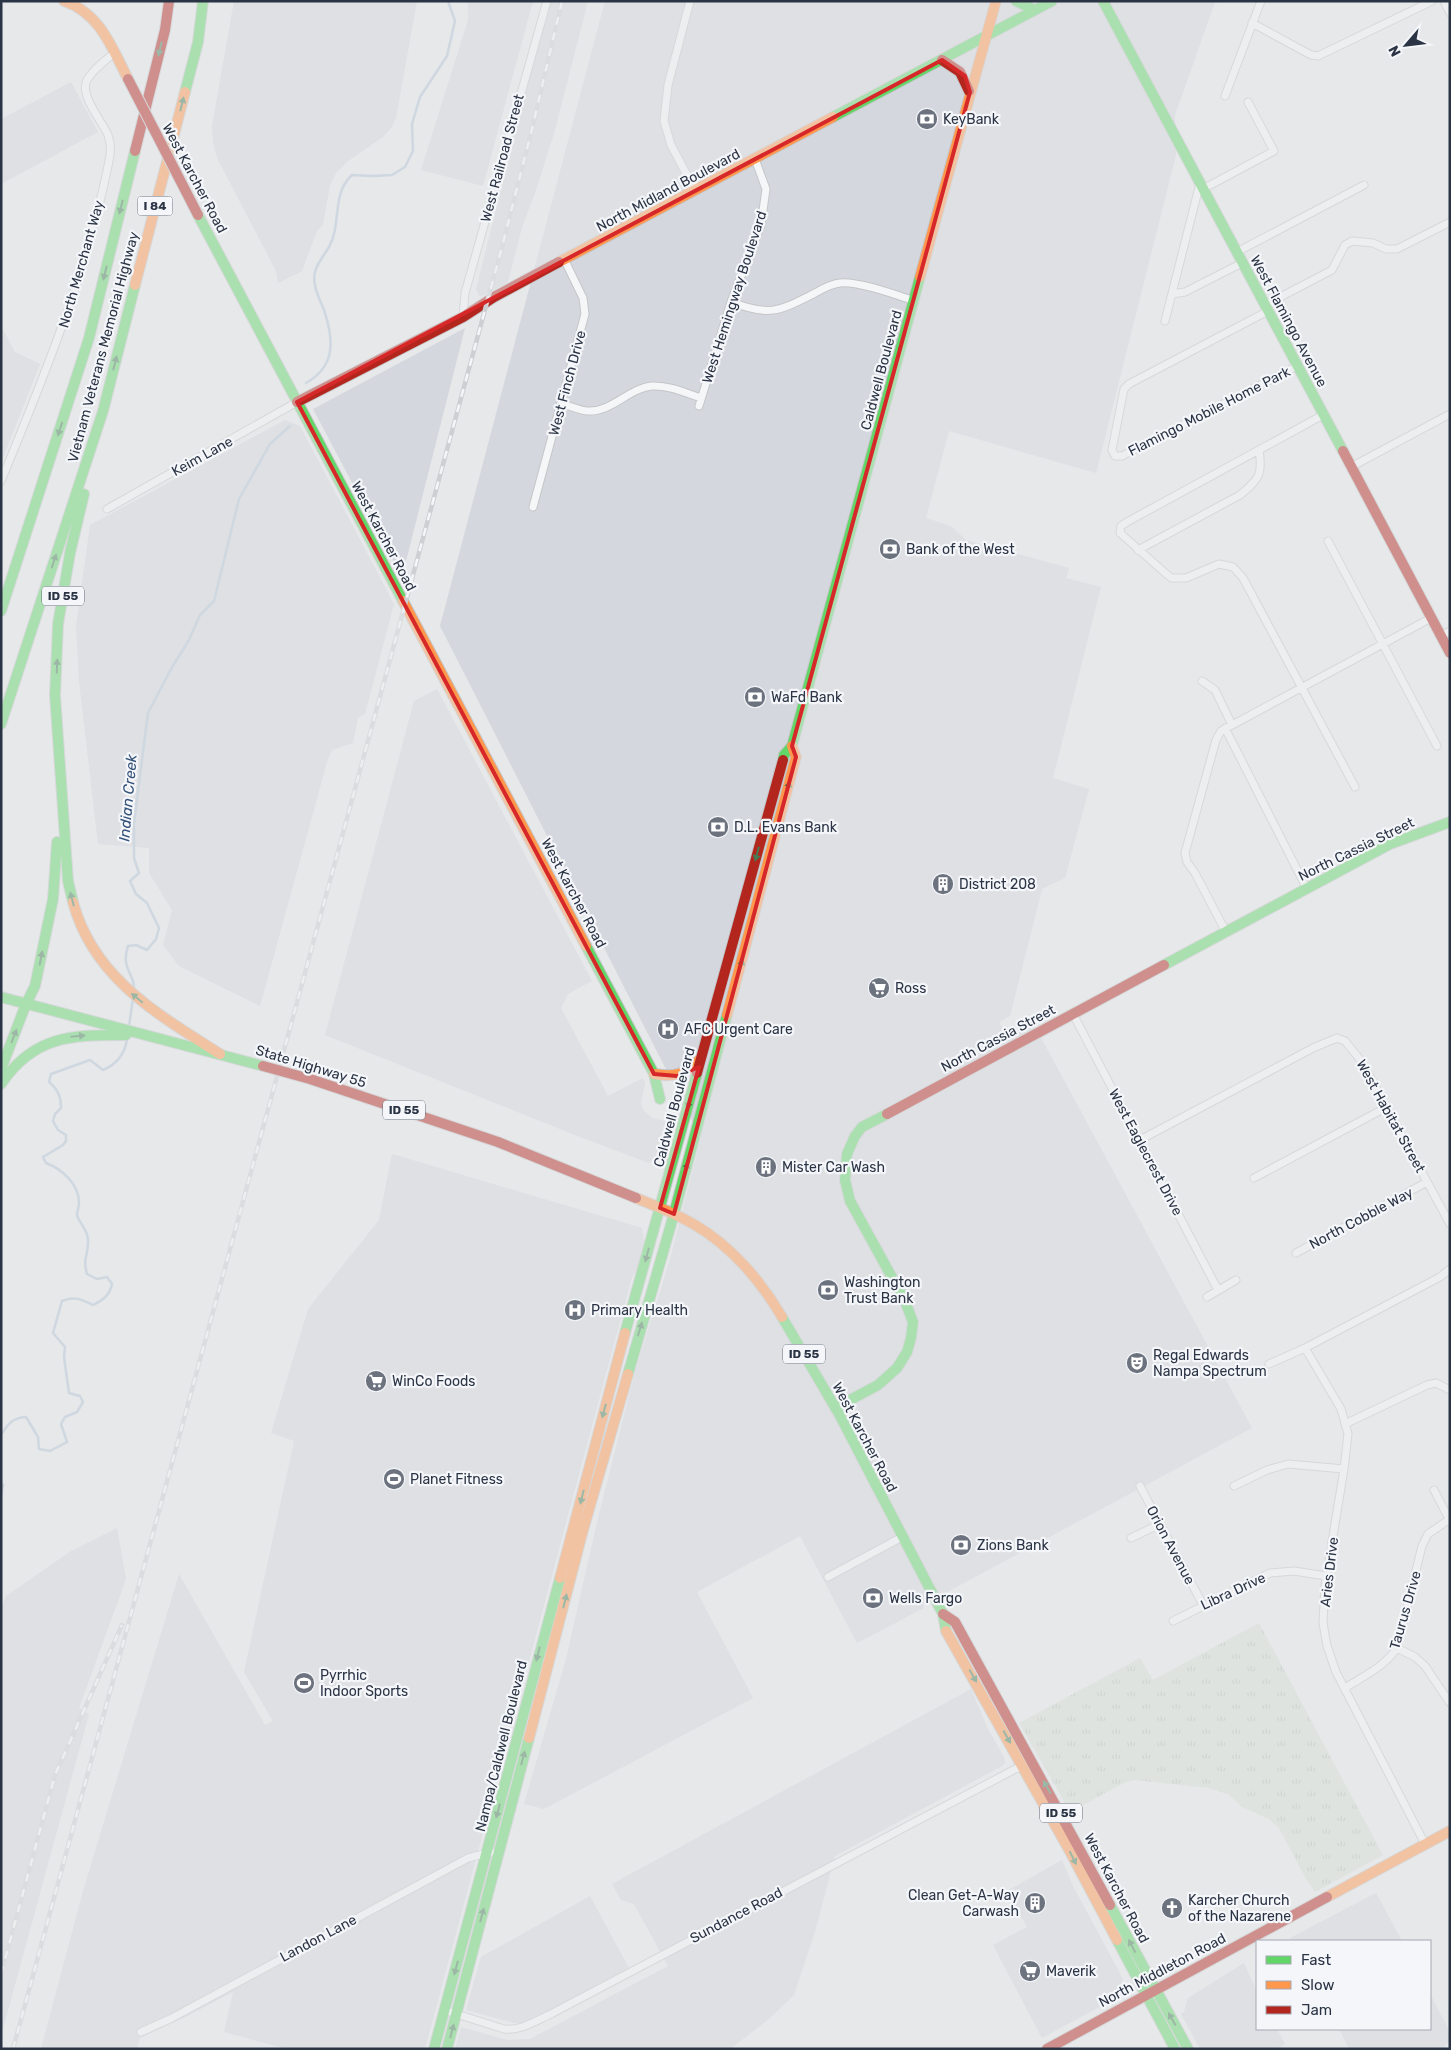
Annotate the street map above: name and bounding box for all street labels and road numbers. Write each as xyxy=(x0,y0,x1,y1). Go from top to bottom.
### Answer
street label: West Railroad Street xyxy=(477,92,528,224)
street label: West Karcher Road xyxy=(158,121,231,236)
street label: North Midland Boulevard xyxy=(593,145,743,236)
road number: I 84 xyxy=(138,197,172,216)
street label: North Merchant Way xyxy=(55,198,108,330)
street label: West Hemingway Boulevard xyxy=(699,209,770,385)
street label: Vietnam Veterans Memorial Highway xyxy=(64,230,143,464)
street label: West Flamingo Avenue xyxy=(1247,252,1331,390)
street label: Caldwell Boulevard xyxy=(857,308,906,432)
street label: West Finch Drive xyxy=(545,329,590,438)
street label: Flamingo Mobile Home Park xyxy=(1125,363,1294,460)
street label: Keim Lane xyxy=(169,433,236,480)
street label: West Karcher Road xyxy=(347,479,420,594)
road number: ID 55 xyxy=(42,586,84,606)
street label: North Cassia Street xyxy=(1295,814,1417,885)
street label: West Karcher Road xyxy=(537,836,610,951)
street label: North Cassia Street xyxy=(938,1001,1059,1076)
street label: State Highway 55 xyxy=(253,1042,368,1091)
street label: Caldwell Boulevard xyxy=(650,1045,699,1169)
street label: West Habitat Street xyxy=(1352,1057,1429,1176)
street label: West Eaglecrest Drive xyxy=(1105,1086,1186,1219)
road number: ID 55 xyxy=(383,1100,425,1120)
street label: North Cobble Way xyxy=(1306,1184,1416,1253)
road number: ID 55 xyxy=(783,1345,825,1364)
street label: West Karcher Road xyxy=(828,1380,901,1495)
street label: Orion Avenue xyxy=(1143,1503,1199,1588)
street label: Aries Drive xyxy=(1317,1536,1342,1608)
street label: Libra Drive xyxy=(1198,1569,1269,1614)
street label: Taurus Drive xyxy=(1386,1569,1425,1651)
street label: Nampa/Caldwell Boulevard xyxy=(472,1659,531,1833)
road number: ID 55 xyxy=(1040,1804,1082,1822)
street label: West Karcher Road xyxy=(1080,1831,1153,1946)
street label: Sundance Road xyxy=(687,1884,785,1947)
street label: Landon Lane xyxy=(277,1911,360,1966)
street label: North Middleton Road xyxy=(1096,1930,1229,2011)

